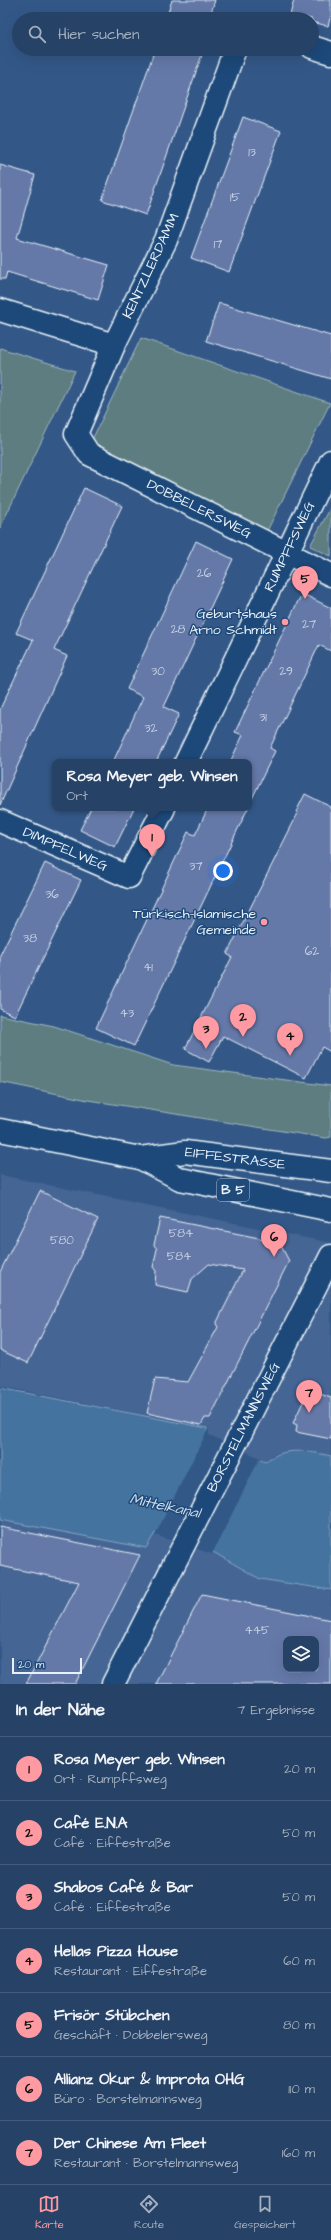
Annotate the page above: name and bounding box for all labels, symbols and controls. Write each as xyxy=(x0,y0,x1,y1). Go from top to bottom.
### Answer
search box xyxy=(12,12,319,56)
icon: search xyxy=(26,23,48,45)
text: Hier suchen xyxy=(58,24,139,45)
house number: 13 xyxy=(248,144,256,161)
house number: 15 xyxy=(230,189,241,206)
street label: KENTZLERDAMM xyxy=(118,210,184,322)
house number: 17 xyxy=(214,236,223,253)
street label: DOBBELERSWEG xyxy=(143,474,255,544)
street label: RUMPFFSWEG xyxy=(259,498,320,595)
house number: 26 xyxy=(197,565,212,582)
pin: 5 xyxy=(292,566,318,599)
place label: Geburtshaus Arno Schmidt xyxy=(189,604,277,640)
house number: 27 xyxy=(302,616,317,633)
marker: Geburtshaus Arno Schmidt xyxy=(280,617,290,627)
house number: 28 xyxy=(171,621,186,638)
house number: 30 xyxy=(151,663,165,680)
house number: 29 xyxy=(279,663,293,680)
house number: 31 xyxy=(259,709,267,726)
house number: 32 xyxy=(145,720,158,737)
popup xyxy=(52,759,252,811)
text: Rosa Meyer geb. Winsen xyxy=(67,766,237,787)
text: Ort xyxy=(67,787,88,805)
street label: DIMPFELWEG xyxy=(20,822,111,877)
pin: 1 xyxy=(139,824,165,857)
house number: 37 xyxy=(189,858,203,875)
your location xyxy=(213,861,233,881)
house number: 36 xyxy=(45,886,59,903)
place label: Türkisch-Islamische Gemeinde xyxy=(133,904,256,940)
marker: Türkisch-Islamische Gemeinde xyxy=(259,917,269,927)
house number: 38 xyxy=(23,930,37,947)
house number: 62 xyxy=(305,943,319,960)
house number: 41 xyxy=(143,959,153,976)
pin: 2 xyxy=(230,1004,256,1037)
house number: 43 xyxy=(120,1005,134,1022)
pin: 3 xyxy=(193,1016,219,1049)
pin: 4 xyxy=(277,1023,303,1056)
street label: EIFFESTRASSE xyxy=(184,1142,287,1175)
road number: B 5 xyxy=(217,1179,249,1201)
pin: 6 xyxy=(261,1224,287,1257)
house number: 584 xyxy=(169,1225,193,1242)
house number: 580 xyxy=(50,1232,74,1249)
house number: 584 xyxy=(167,1248,191,1265)
street label: BORSTELMANNSWEG xyxy=(202,1359,285,1496)
pin: 7 xyxy=(296,1380,322,1413)
water label: Mittelkanal xyxy=(128,1488,204,1524)
house number: 445 xyxy=(245,1622,270,1639)
map controls xyxy=(283,1636,319,1672)
button: layers xyxy=(283,1636,319,1672)
scale bar xyxy=(12,1656,82,1675)
text: 20 m xyxy=(18,1657,44,1672)
text: In der Nähe xyxy=(16,1698,105,1722)
text: 7 Ergebnisse xyxy=(237,1701,315,1719)
text: Rosa Meyer geb. Winsen xyxy=(54,1749,225,1770)
text: 1 xyxy=(28,1760,30,1778)
text: 20 m xyxy=(284,1760,315,1778)
text: Ort · Rumpffsweg xyxy=(54,1770,167,1788)
text: Café E.N.A xyxy=(54,1813,127,1834)
text: 2 xyxy=(25,1824,33,1842)
text: 50 m xyxy=(282,1824,315,1842)
text: Café · Eiffestraße xyxy=(54,1834,171,1852)
text: Shabos Café & Bar xyxy=(54,1877,193,1898)
text: 3 xyxy=(26,1888,32,1906)
text: 50 m xyxy=(282,1888,315,1906)
text: Café · Eiffestraße xyxy=(54,1898,171,1916)
text: Hellas Pizza House xyxy=(54,1941,178,1962)
text: 4 xyxy=(25,1952,33,1970)
text: 60 m xyxy=(283,1952,315,1970)
text: Restaurant · Eiffestraße xyxy=(54,1962,207,1980)
text: Frisör Stübchen xyxy=(54,2005,169,2026)
text: 5 xyxy=(24,2016,34,2034)
text: 80 m xyxy=(283,2016,315,2034)
text: Geschäft · Dobbelersweg xyxy=(54,2026,207,2044)
text: Allianz Okur & Improta OHG xyxy=(54,2069,245,2090)
text: 6 xyxy=(25,2080,33,2098)
text: 110 m xyxy=(288,2080,315,2098)
text: Büro · Borstelmannsweg xyxy=(54,2090,202,2108)
text: Der Chinese Am Fleet xyxy=(54,2133,206,2154)
text: 7 xyxy=(25,2144,33,2162)
text: 160 m xyxy=(282,2144,315,2162)
text: Restaurant · Borstelmannsweg xyxy=(54,2154,238,2172)
tab: Karte xyxy=(35,2193,64,2232)
tab: Route xyxy=(134,2193,164,2232)
tab: Gespeichert xyxy=(234,2193,296,2232)

